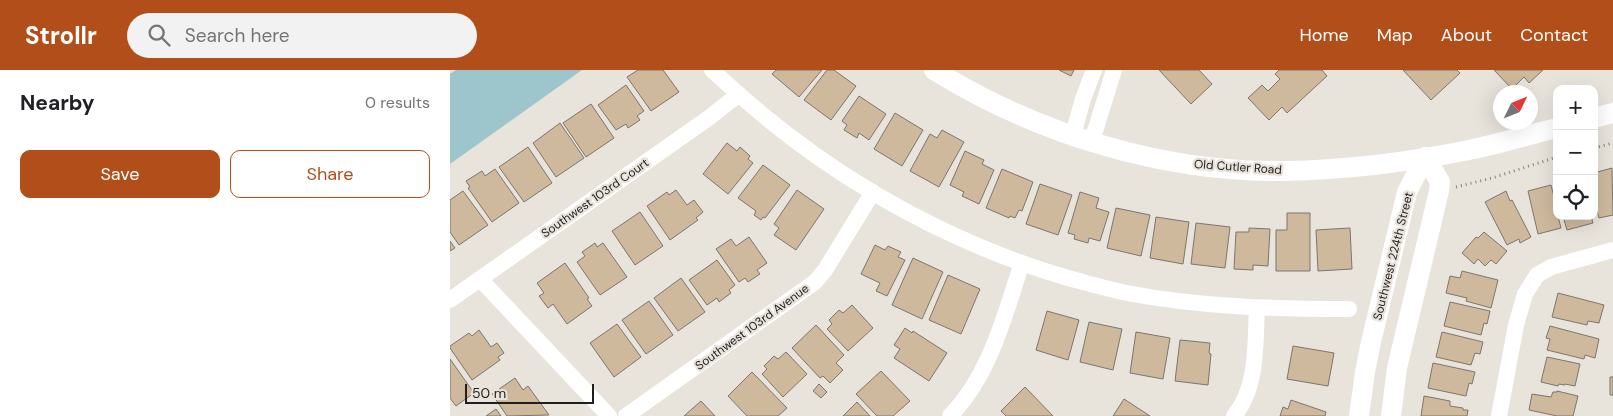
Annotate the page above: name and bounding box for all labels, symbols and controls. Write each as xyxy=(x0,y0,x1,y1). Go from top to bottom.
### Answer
search box xyxy=(127,13,477,58)
text: Strollr xyxy=(25,20,97,51)
icon: search xyxy=(145,21,173,49)
text: Search here xyxy=(185,23,290,48)
text: Home xyxy=(1299,23,1349,47)
text: Map xyxy=(1377,23,1413,47)
text: About xyxy=(1441,23,1492,47)
text: Contact xyxy=(1520,23,1588,47)
north arrow xyxy=(1493,85,1538,130)
map controls xyxy=(1553,85,1598,220)
button: + xyxy=(1553,85,1598,130)
text: Nearby xyxy=(20,89,94,117)
text: 0 results xyxy=(365,92,430,113)
button: − xyxy=(1553,130,1598,175)
button: Save xyxy=(20,150,220,198)
button: Share xyxy=(230,150,430,198)
street label: Southwest 103rd Court xyxy=(538,155,652,241)
street label: Old Cutler Road xyxy=(1194,156,1282,178)
button: locate xyxy=(1553,175,1598,220)
street label: Southwest 224th Street xyxy=(1369,190,1417,322)
street label: Southwest 103rd Avenue xyxy=(692,280,812,374)
scale bar xyxy=(465,381,594,404)
text: 50 m xyxy=(472,384,506,402)

